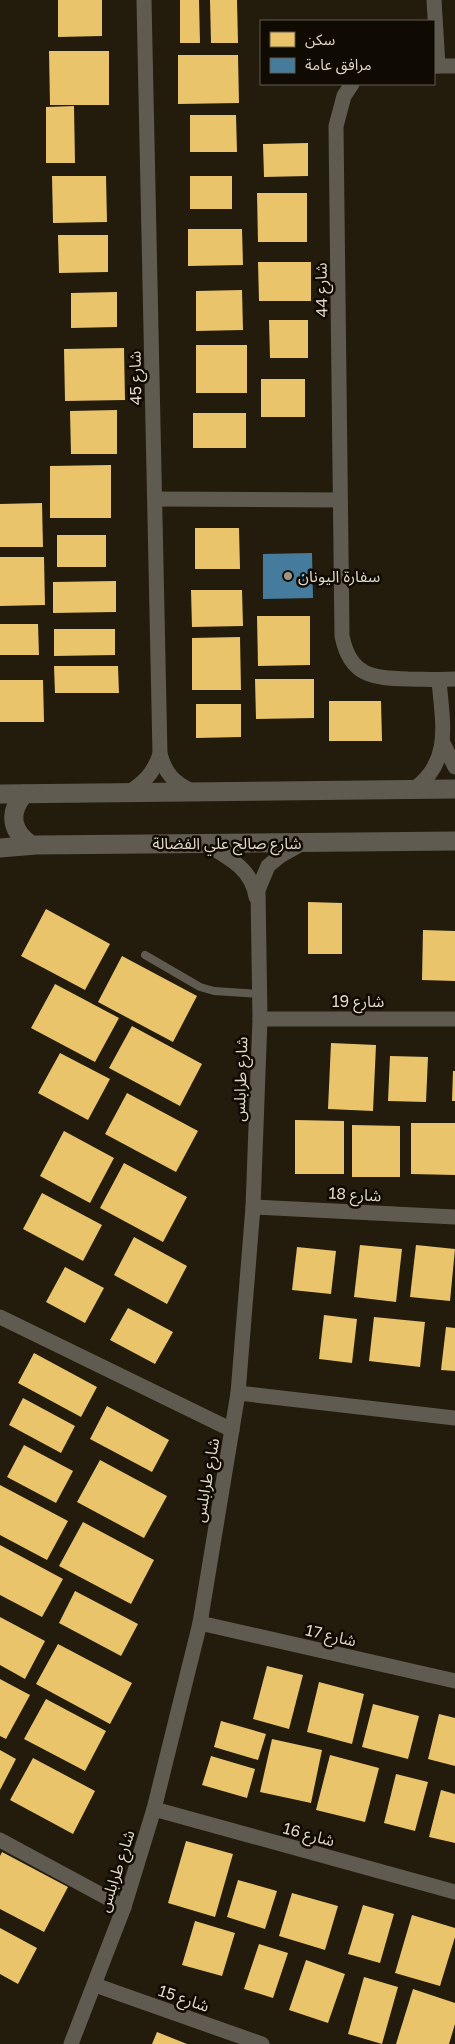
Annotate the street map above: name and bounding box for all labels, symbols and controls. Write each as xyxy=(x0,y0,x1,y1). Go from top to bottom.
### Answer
legend xyxy=(260,20,435,85)
text: سكن xyxy=(305,30,336,49)
text: مرافق عامة xyxy=(305,55,372,75)
street label: شارع 44 xyxy=(311,262,334,318)
street label: شارع 45 xyxy=(125,351,148,405)
place label: سفارة اليونان xyxy=(298,566,380,586)
marker: سفارة اليونان xyxy=(282,570,294,582)
street label: شارع صالح علي الفضالة xyxy=(152,833,302,856)
street label: شارع 19 xyxy=(332,991,384,1014)
street label: شارع طرابلس xyxy=(229,1036,254,1122)
street label: شارع 18 xyxy=(328,1183,382,1208)
street label: شارع طرابلس xyxy=(189,1436,226,1524)
street label: شارع 17 xyxy=(303,1619,358,1653)
street label: شارع 16 xyxy=(280,1818,337,1853)
street label: شارع طرابلس xyxy=(93,1827,142,1916)
street label: شارع 15 xyxy=(155,1980,212,2019)

